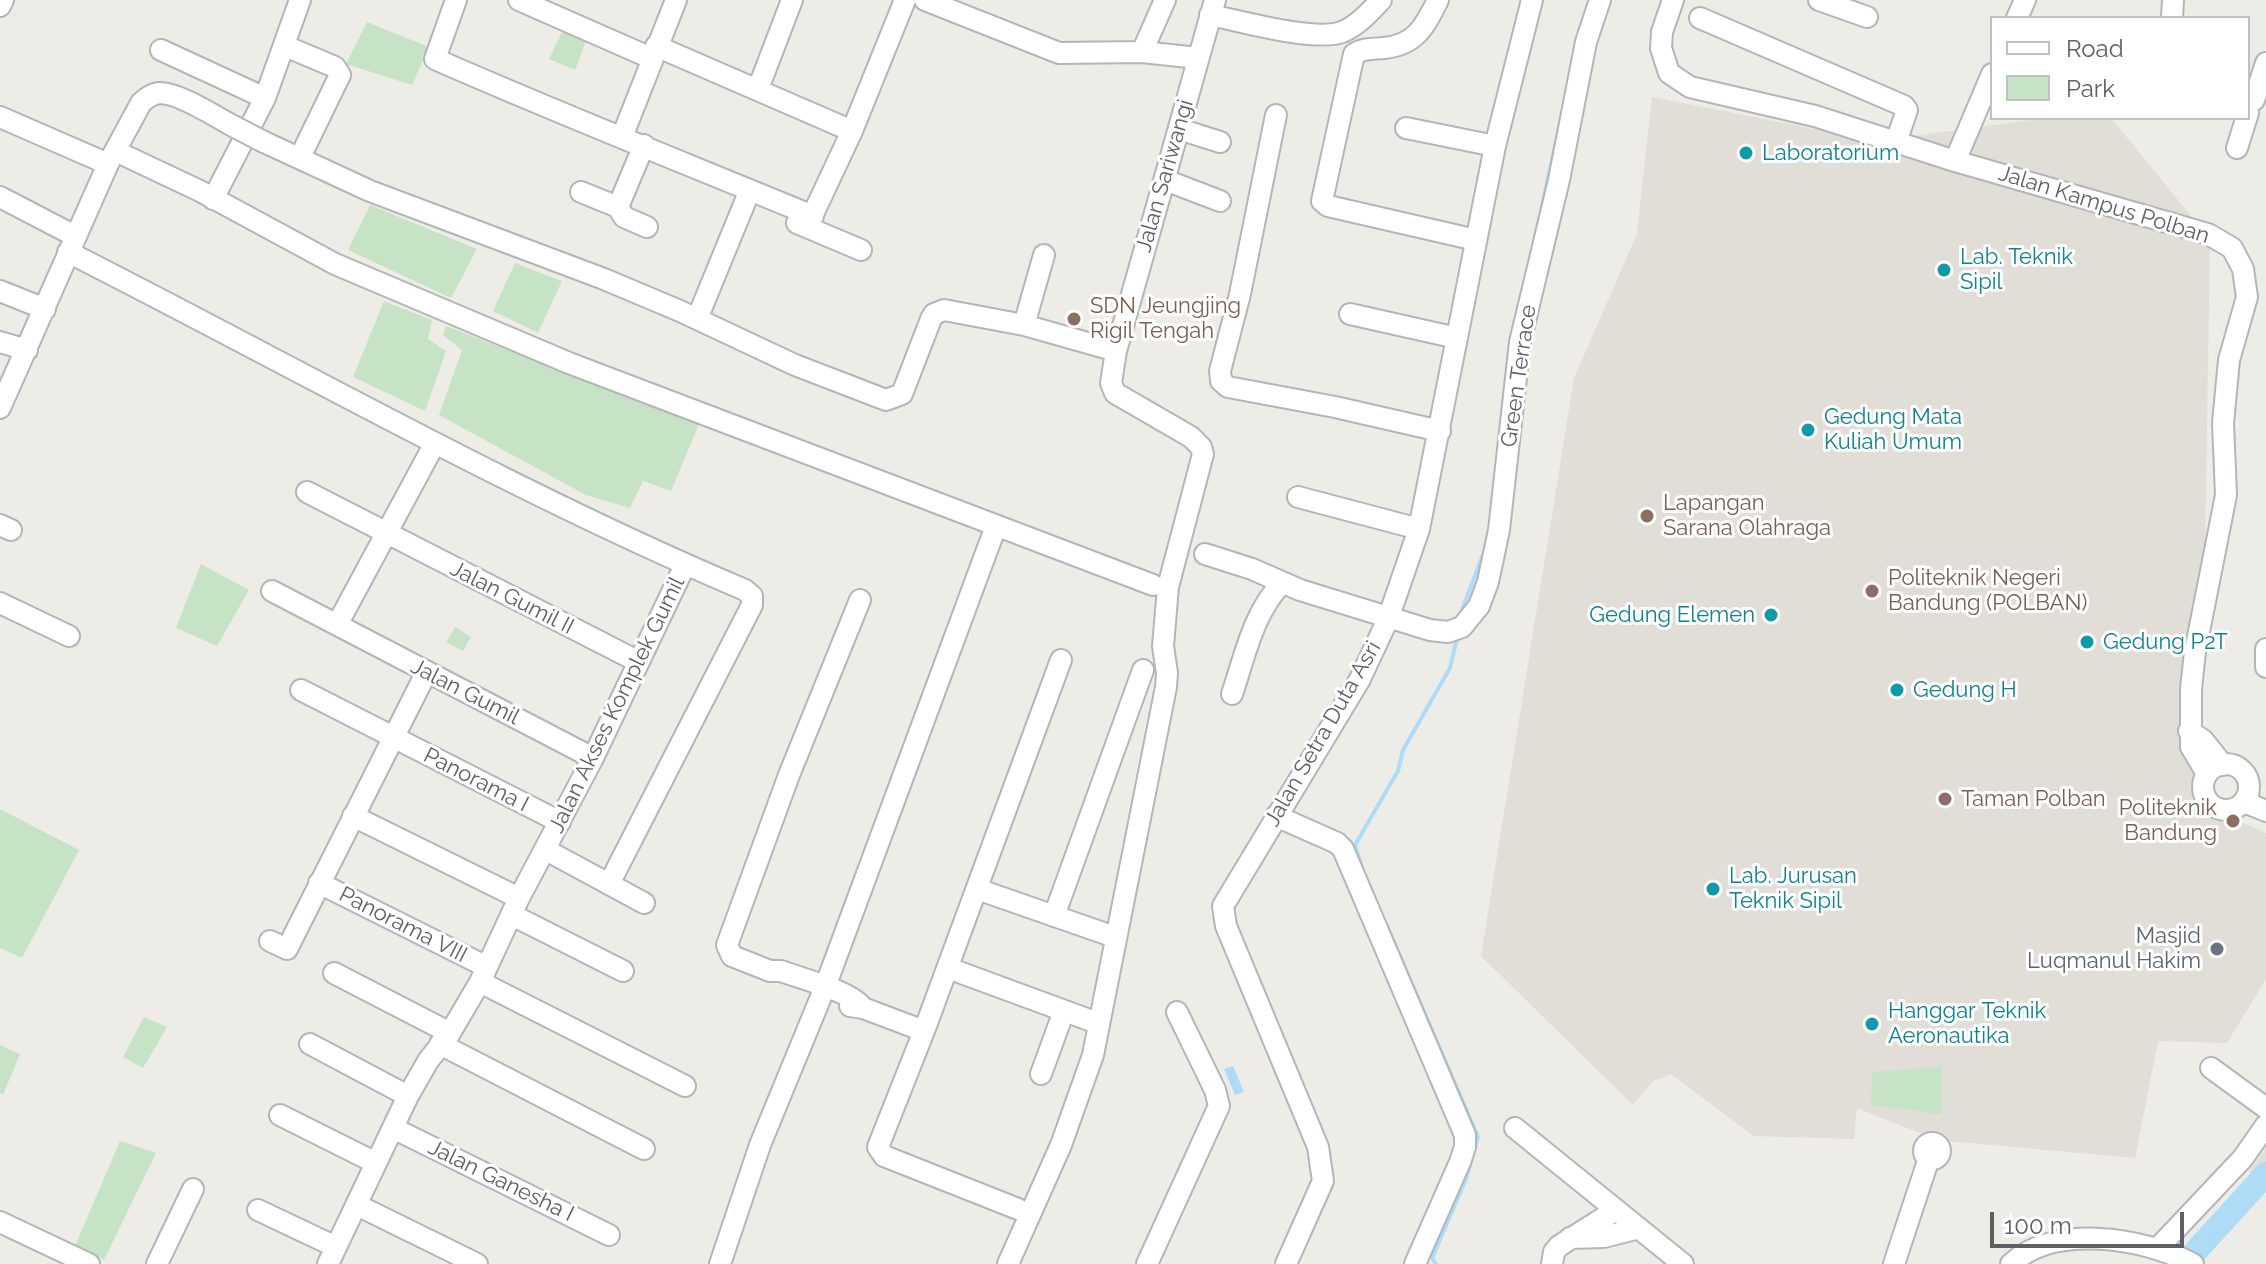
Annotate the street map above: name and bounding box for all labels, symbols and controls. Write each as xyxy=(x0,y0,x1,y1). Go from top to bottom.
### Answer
legend xyxy=(1990,16,2250,120)
text: Road xyxy=(2066,34,2124,63)
text: Park xyxy=(2066,74,2115,103)
street label: Jalan Sariwangi xyxy=(1131,97,1199,255)
place label: Laboratorium xyxy=(1762,140,1899,166)
marker: Laboratorium xyxy=(1737,144,1755,162)
street label: Jalan Kampus Polban xyxy=(1995,160,2213,250)
place label: Lab. Teknik Sipil xyxy=(1960,244,2073,296)
marker: Lab. Teknik Sipil xyxy=(1935,261,1953,279)
place label: SDN Jeungjing Rigil Tengah xyxy=(1090,293,1241,344)
street label: Green Terrace xyxy=(1496,303,1542,449)
marker: SDN Jeungjing Rigil Tengah xyxy=(1065,310,1083,328)
place label: Gedung Mata Kuliah Umum xyxy=(1824,404,1962,456)
marker: Gedung Mata Kuliah Umum xyxy=(1799,421,1817,439)
place label: Lapangan Sarana Olahraga xyxy=(1663,490,1831,542)
marker: Lapangan Sarana Olahraga xyxy=(1638,507,1656,525)
street label: Jalan Gumil II xyxy=(446,556,578,640)
place label: Politeknik Negeri Bandung (POLBAN) xyxy=(1888,565,2087,616)
street label: Jalan Akses Komplek Gumil xyxy=(543,573,691,837)
marker: Politeknik Negeri Bandung (POLBAN) xyxy=(1863,582,1881,600)
place label: Gedung Elemen xyxy=(1589,602,1755,628)
marker: Gedung Elemen xyxy=(1762,606,1780,624)
place label: Gedung P2T xyxy=(2103,629,2228,655)
marker: Gedung P2T xyxy=(2078,633,2096,651)
street label: Jalan Setra Duta Asri xyxy=(1259,637,1387,831)
street label: Jalan Gumil xyxy=(406,653,524,731)
place label: Gedung H xyxy=(1913,677,2017,703)
marker: Gedung H xyxy=(1888,681,1906,699)
street label: Panorama I xyxy=(419,742,533,818)
place label: Taman Polban xyxy=(1961,786,2106,812)
marker: Taman Polban xyxy=(1936,790,1954,808)
place label: Politeknik Bandung xyxy=(2119,795,2217,846)
marker: Politeknik Bandung xyxy=(2224,812,2242,830)
place label: Lab. Jurusan Teknik Sipil xyxy=(1729,863,1857,914)
marker: Lab. Jurusan Teknik Sipil xyxy=(1704,880,1722,898)
street label: Panorama VIII xyxy=(335,881,471,969)
place label: Masjid Luqmanul Hakim xyxy=(2027,923,2201,974)
marker: Masjid Luqmanul Hakim xyxy=(2208,940,2226,958)
place label: Hanggar Teknik Aeronautika xyxy=(1888,998,2046,1050)
marker: Hanggar Teknik Aeronautika xyxy=(1863,1015,1881,1033)
street label: Jalan Ganesha I xyxy=(424,1134,578,1228)
scale bar xyxy=(1994,1196,2188,1246)
text: 100 m xyxy=(2004,1211,2072,1240)

